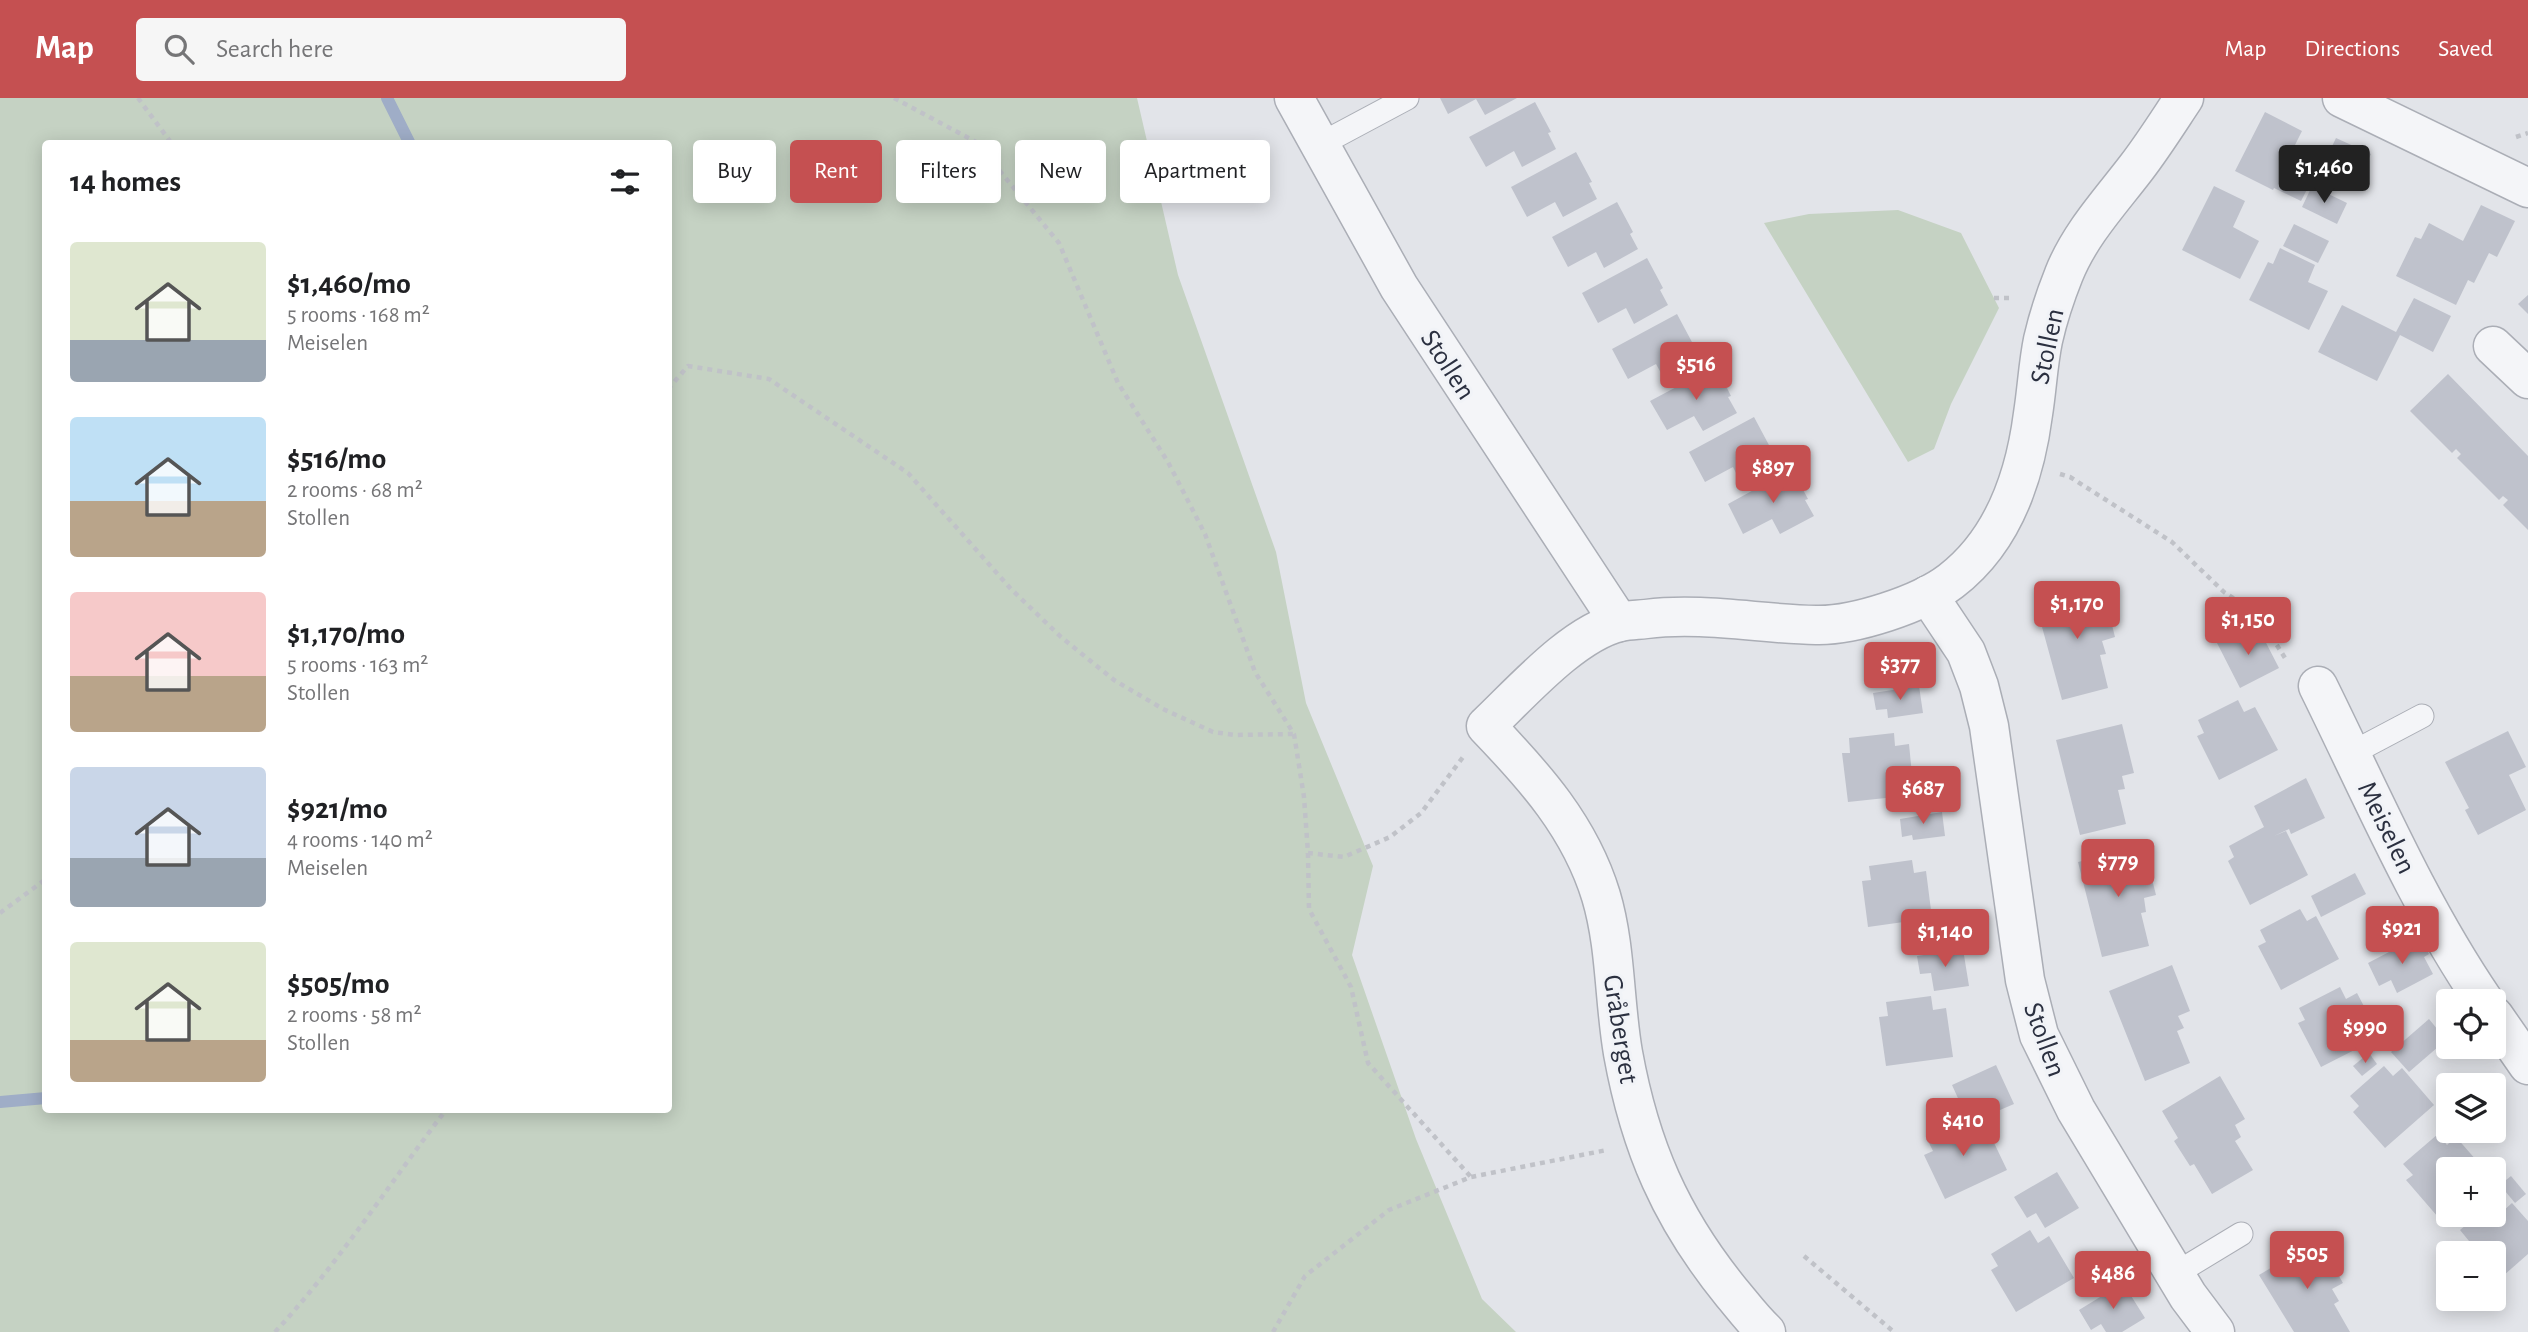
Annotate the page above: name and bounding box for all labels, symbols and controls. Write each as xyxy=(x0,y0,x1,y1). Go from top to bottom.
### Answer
search box xyxy=(136,18,626,81)
icon: search xyxy=(160,30,198,68)
text: Map xyxy=(35,32,94,65)
text: Search here xyxy=(216,36,334,62)
text: Map xyxy=(2224,37,2266,61)
text: Directions xyxy=(2304,37,2400,61)
text: Saved xyxy=(2438,37,2493,61)
chip: Buy xyxy=(693,140,776,203)
chip: Rent xyxy=(790,140,882,203)
chip: Filters xyxy=(896,140,1001,203)
chip: New xyxy=(1015,140,1106,203)
chip: Apartment xyxy=(1120,140,1270,203)
pin: $1,460 xyxy=(2267,146,2381,205)
text: $1,460 xyxy=(2295,156,2353,179)
icon: filters xyxy=(606,163,644,201)
text: 14 homes xyxy=(70,167,181,197)
text: $1,460/mo xyxy=(287,269,411,299)
icon: home xyxy=(126,270,210,354)
text: 5 rooms · 168 m² xyxy=(287,304,430,327)
street label: Stollen xyxy=(2026,306,2070,387)
street label: Stollen xyxy=(1415,325,1480,405)
text: Meiselen xyxy=(287,332,368,355)
pin: $516 xyxy=(1655,342,1737,402)
text: $516 xyxy=(1676,353,1716,376)
text: $516/mo xyxy=(287,444,386,474)
icon: home xyxy=(126,445,210,529)
pin: $897 xyxy=(1732,446,1814,505)
text: $897 xyxy=(1752,456,1794,479)
text: 2 rooms · 68 m² xyxy=(287,479,423,502)
text: Stollen xyxy=(287,507,350,530)
pin: $1,170 xyxy=(2020,582,2134,641)
text: $1,170 xyxy=(2050,592,2104,615)
pin: $1,150 xyxy=(2191,598,2305,657)
text: $1,150 xyxy=(2221,608,2275,631)
text: $1,170/mo xyxy=(287,619,405,649)
icon: home xyxy=(126,620,210,704)
pin: $377 xyxy=(1859,642,1941,702)
text: $377 xyxy=(1880,653,1920,676)
text: 5 rooms · 163 m² xyxy=(287,654,428,677)
text: Stollen xyxy=(287,682,350,705)
pin: $687 xyxy=(1882,766,1964,826)
text: $687 xyxy=(1902,777,1944,800)
street label: Meiselen xyxy=(2352,777,2420,878)
text: $921/mo xyxy=(287,794,387,824)
icon: home xyxy=(126,795,210,879)
text: 4 rooms · 140 m² xyxy=(287,829,433,852)
pin: $779 xyxy=(2077,840,2159,899)
text: $779 xyxy=(2097,850,2139,873)
text: Meiselen xyxy=(287,857,368,880)
pin: $921 xyxy=(2361,906,2443,966)
pin: $1,140 xyxy=(1888,910,2002,969)
text: $921 xyxy=(2382,917,2422,940)
text: $1,140 xyxy=(1917,920,1973,943)
text: $505/mo xyxy=(287,969,390,999)
icon: home xyxy=(126,970,210,1054)
street label: Gråberget xyxy=(1598,973,1642,1086)
map controls xyxy=(2436,989,2506,1311)
button: locate xyxy=(2436,989,2506,1059)
street label: Stollen xyxy=(2018,999,2070,1081)
text: 2 rooms · 58 m² xyxy=(287,1004,422,1027)
pin: $990 xyxy=(2324,1006,2406,1065)
text: $990 xyxy=(2343,1016,2387,1039)
text: Stollen xyxy=(287,1032,350,1055)
button: layers xyxy=(2436,1073,2506,1143)
pin: $410 xyxy=(1922,1098,2004,1158)
text: $410 xyxy=(1942,1109,1984,1132)
button: + xyxy=(2436,1157,2506,1227)
pin: $505 xyxy=(2266,1232,2348,1291)
button: − xyxy=(2436,1241,2506,1311)
text: $505 xyxy=(2286,1242,2328,1265)
pin: $486 xyxy=(2072,1252,2154,1311)
text: $486 xyxy=(2091,1262,2135,1285)

